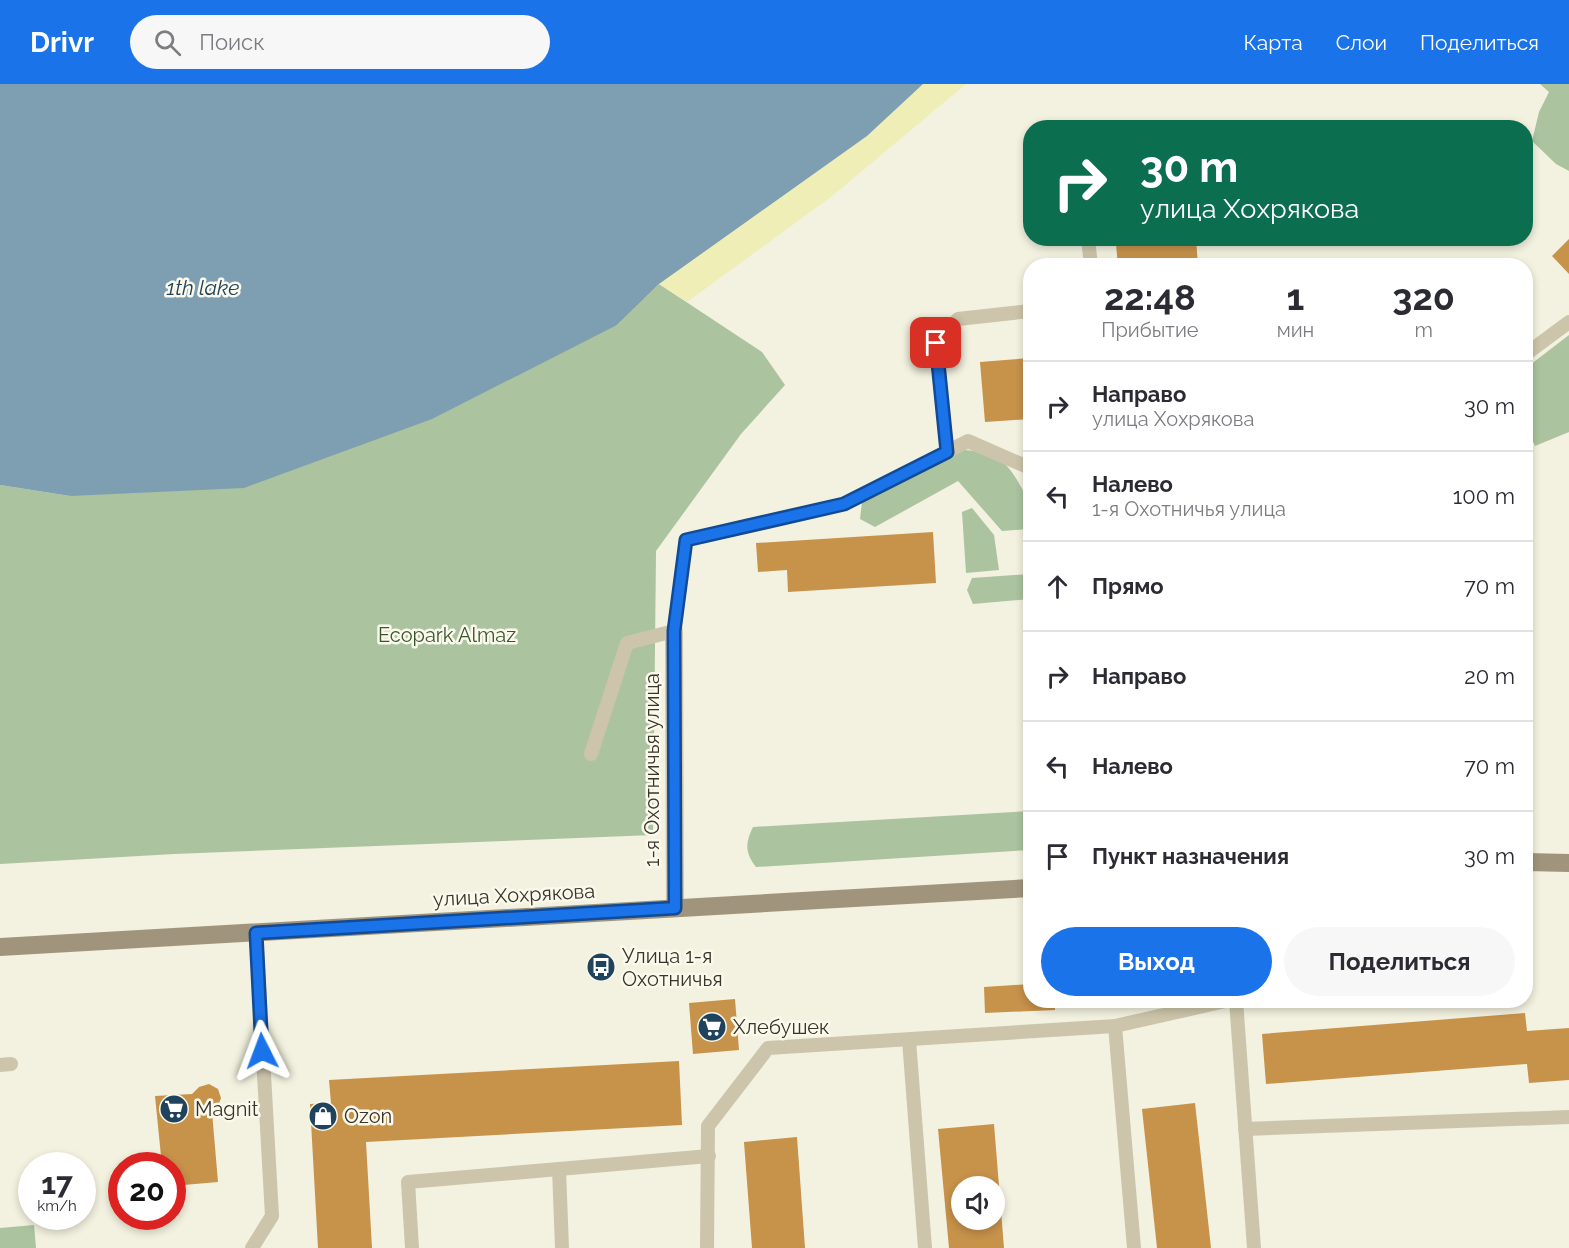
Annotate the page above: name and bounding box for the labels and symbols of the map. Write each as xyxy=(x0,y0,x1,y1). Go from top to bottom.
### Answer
water label: 1th lake xyxy=(167,275,239,300)
pin xyxy=(910,317,961,368)
park label: Ecopark Almaz xyxy=(378,623,516,647)
street label: 1-я Охотничья улица xyxy=(640,673,664,867)
street label: улица Хохрякова xyxy=(432,879,596,911)
place label: Улица 1-я Охотничья xyxy=(622,944,723,991)
bus stop icon: Улица 1-я Охотничья xyxy=(585,951,617,983)
supermarket icon: Хлебушек xyxy=(696,1011,728,1043)
place label: Хлебушек xyxy=(733,1015,830,1039)
position arrow xyxy=(230,1019,294,1083)
supermarket icon: Magnit xyxy=(158,1093,190,1125)
place label: Magnit xyxy=(195,1097,259,1121)
shop icon: Ozon xyxy=(307,1100,339,1132)
place label: Ozon xyxy=(344,1104,392,1128)
speed limit sign: 20 xyxy=(108,1152,186,1230)

